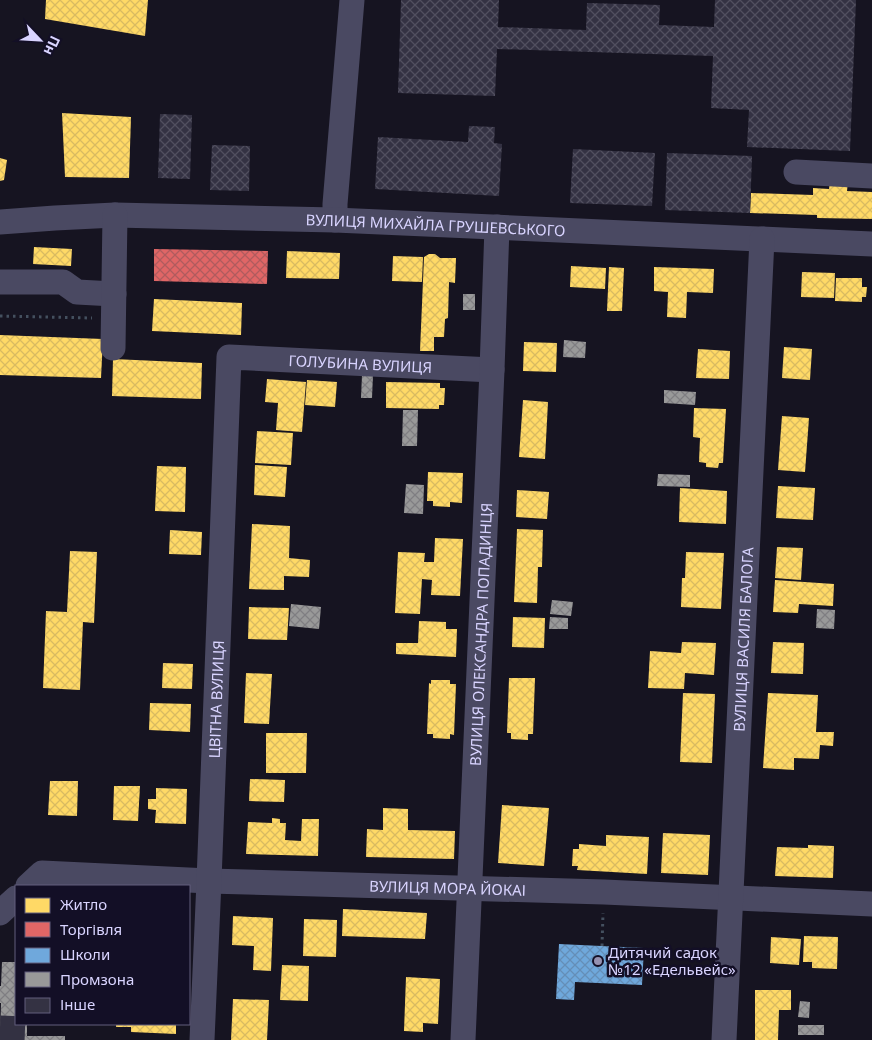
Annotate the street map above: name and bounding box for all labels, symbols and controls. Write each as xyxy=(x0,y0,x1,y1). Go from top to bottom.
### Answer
north arrow xyxy=(15,15,65,65)
text: Пн xyxy=(39,33,65,59)
street label: ВУЛИЦЯ МИХАЙЛА ГРУШЕВСЬКОГО xyxy=(305,209,566,240)
street label: ГОЛУБИНА ВУЛИЦЯ xyxy=(288,350,433,377)
street label: ВУЛИЦЯ ОЛЕКСАНДРА ПОПАДИНЦЯ xyxy=(465,502,496,766)
street label: ВУЛИЦЯ ВАСИЛЯ БАЛОГА xyxy=(729,546,757,732)
street label: ЦВІТНА ВУЛИЦЯ xyxy=(204,640,228,759)
street label: ВУЛИЦЯ МОРА ЙОКАІ xyxy=(369,875,526,900)
legend xyxy=(15,885,190,1025)
text: Житло xyxy=(60,894,107,914)
text: Торгівля xyxy=(60,919,122,939)
place label: Дитячий садок №12 «Едельвейс» xyxy=(608,942,736,979)
text: Школи xyxy=(60,944,110,964)
marker: Дитячий садок №12 «Едельвейс» xyxy=(592,955,604,967)
text: Промзона xyxy=(60,969,134,989)
text: Інше xyxy=(60,994,95,1014)

